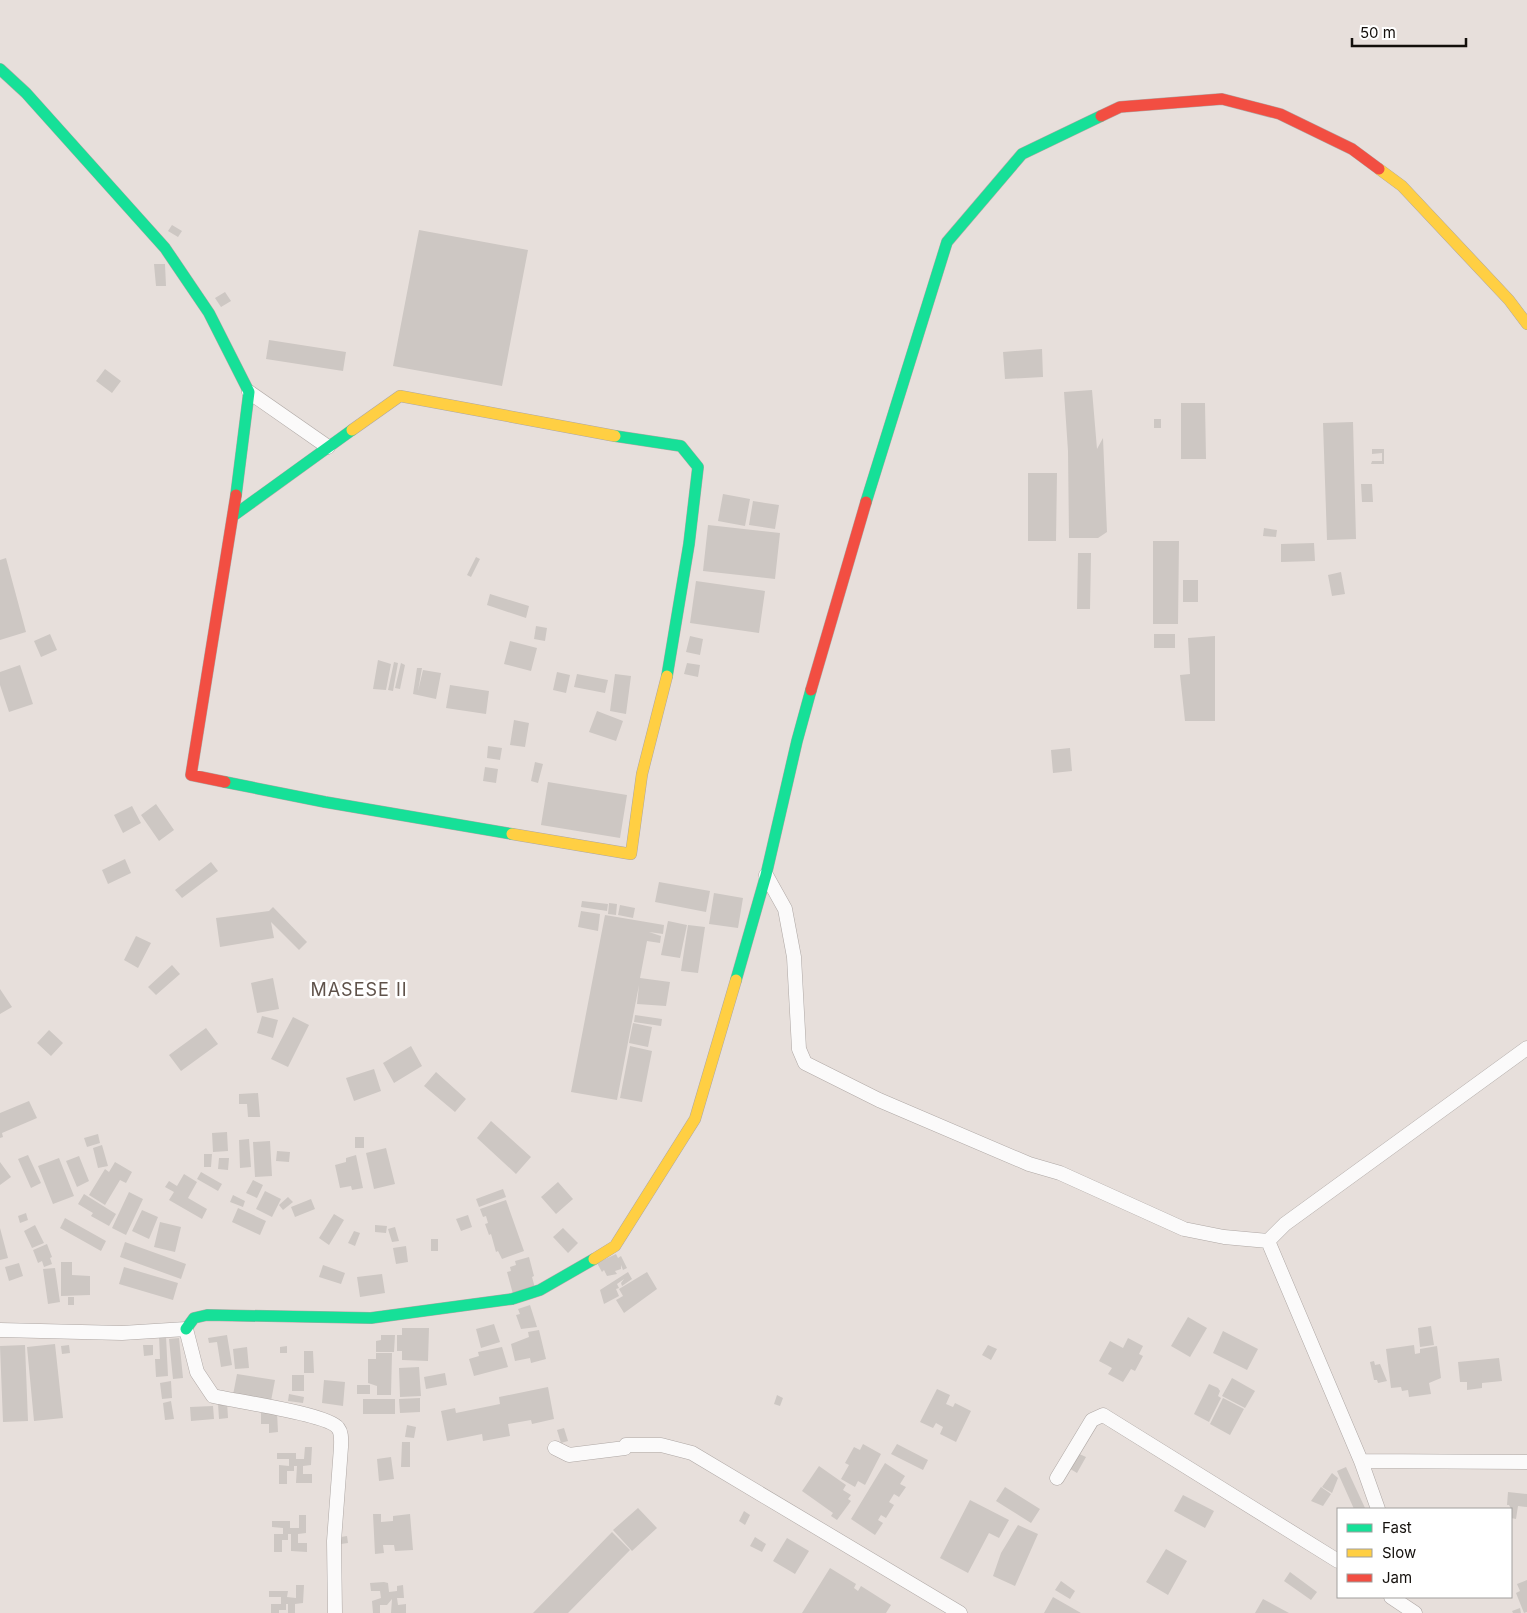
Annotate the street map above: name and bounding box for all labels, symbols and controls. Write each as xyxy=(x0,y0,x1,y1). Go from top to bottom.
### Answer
scale bar xyxy=(1352,15,1466,47)
text: 50 m xyxy=(1360,23,1396,42)
district label: MASESE II xyxy=(310,979,408,1000)
legend xyxy=(1337,1508,1512,1598)
text: Fast xyxy=(1382,1518,1412,1537)
text: Slow xyxy=(1382,1543,1416,1562)
text: Jam xyxy=(1382,1568,1412,1587)

